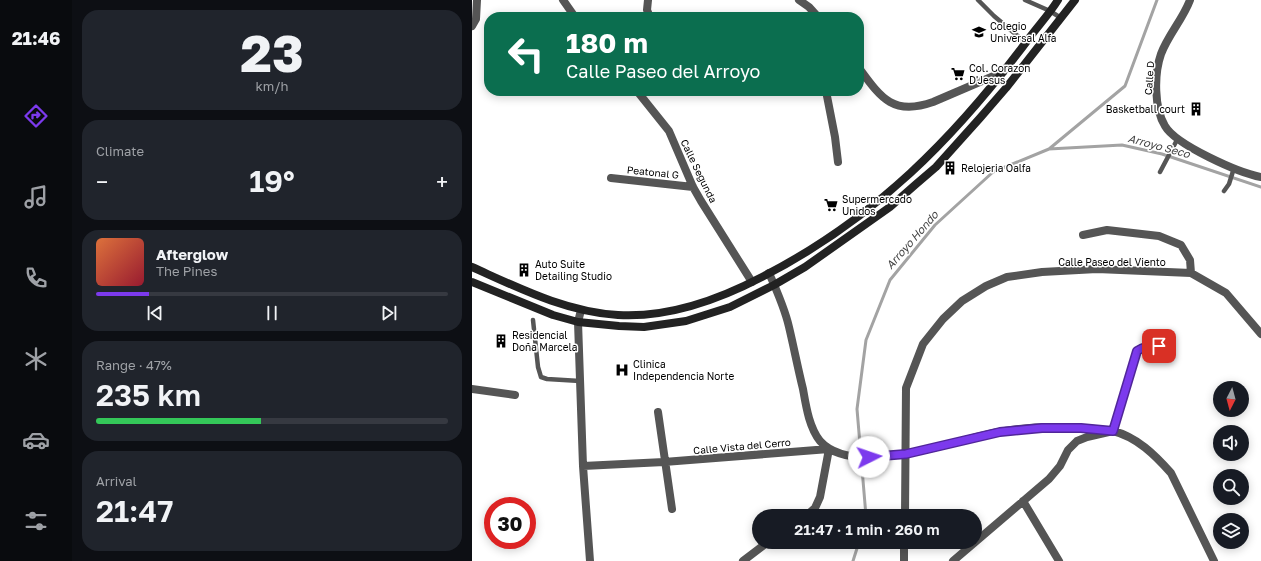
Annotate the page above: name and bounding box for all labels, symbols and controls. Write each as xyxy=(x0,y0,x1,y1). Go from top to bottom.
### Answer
place label: Colegio Universal Alfa xyxy=(990,20,1056,44)
text: 23 xyxy=(240,21,304,83)
school or university icon: Colegio Universal Alfa xyxy=(971,24,987,40)
text: 180 m xyxy=(566,26,648,59)
text: 21:46 xyxy=(12,27,60,49)
icon: left xyxy=(500,28,552,80)
text: Calle Paseo del Arroyo xyxy=(566,60,760,82)
street label: Calle D xyxy=(1142,61,1156,95)
place label: Col. Corazon D'Jesus xyxy=(969,62,1031,86)
supermarket icon: Col. Corazon D'Jesus xyxy=(950,66,966,82)
text: km/h xyxy=(255,78,289,94)
building icon: Basketball court xyxy=(1188,101,1204,117)
icon: directions xyxy=(22,102,50,130)
place label: Basketball court xyxy=(1106,103,1185,115)
water label: Arroyo Seco xyxy=(1127,131,1193,161)
street label: Calle Segunda xyxy=(678,137,720,205)
text: Climate xyxy=(96,143,144,159)
building icon: Relojeria Oalfa xyxy=(942,160,958,176)
place label: Relojeria Oalfa xyxy=(961,162,1031,174)
text: 19° xyxy=(249,163,295,199)
street label: Peatonal G xyxy=(626,163,680,181)
text: − xyxy=(96,168,108,195)
text: + xyxy=(436,168,448,195)
icon: music xyxy=(22,183,50,211)
place label: Supermercado Unidos xyxy=(842,193,912,217)
supermarket icon: Supermercado Unidos xyxy=(823,197,839,213)
water label: Arroyo Hondo xyxy=(883,207,942,272)
text: Afterglow xyxy=(156,245,228,263)
street label: Calle Paseo del Viento xyxy=(1058,256,1166,268)
place label: Auto Suite Detailing Studio xyxy=(535,258,612,282)
building icon: Auto Suite Detailing Studio xyxy=(516,262,532,278)
text: The Pines xyxy=(156,263,217,279)
icon: phone xyxy=(22,264,50,292)
icon: previous xyxy=(144,302,166,324)
icon: pause xyxy=(261,302,283,324)
icon: next xyxy=(378,302,400,324)
place label: Residencial Doña Marcela xyxy=(512,329,577,353)
pin xyxy=(1142,329,1176,363)
building icon: Residencial Doña Marcela xyxy=(493,333,509,349)
icon: arrive xyxy=(1148,335,1170,357)
icon: climate xyxy=(22,345,50,373)
text: Range · 47% xyxy=(96,357,172,373)
place label: Clinica Independencia Norte xyxy=(633,358,734,382)
hospital icon: Clinica Independencia Norte xyxy=(614,362,630,378)
text: 235 km xyxy=(96,377,201,413)
north arrow xyxy=(1213,381,1249,417)
map controls xyxy=(1213,381,1249,549)
button: sound xyxy=(1213,425,1249,461)
icon: car xyxy=(22,426,50,454)
street label: Calle Vista del Cerro xyxy=(693,436,791,456)
position arrow xyxy=(848,436,890,478)
button: search xyxy=(1213,469,1249,505)
text: Arrival xyxy=(96,473,137,489)
text: 21:47 xyxy=(96,493,173,529)
speed limit sign: 30 xyxy=(484,497,536,549)
icon: filters xyxy=(22,507,50,535)
button: layers xyxy=(1213,513,1249,549)
text: 21:47 · 1 min · 260 m xyxy=(794,520,940,538)

